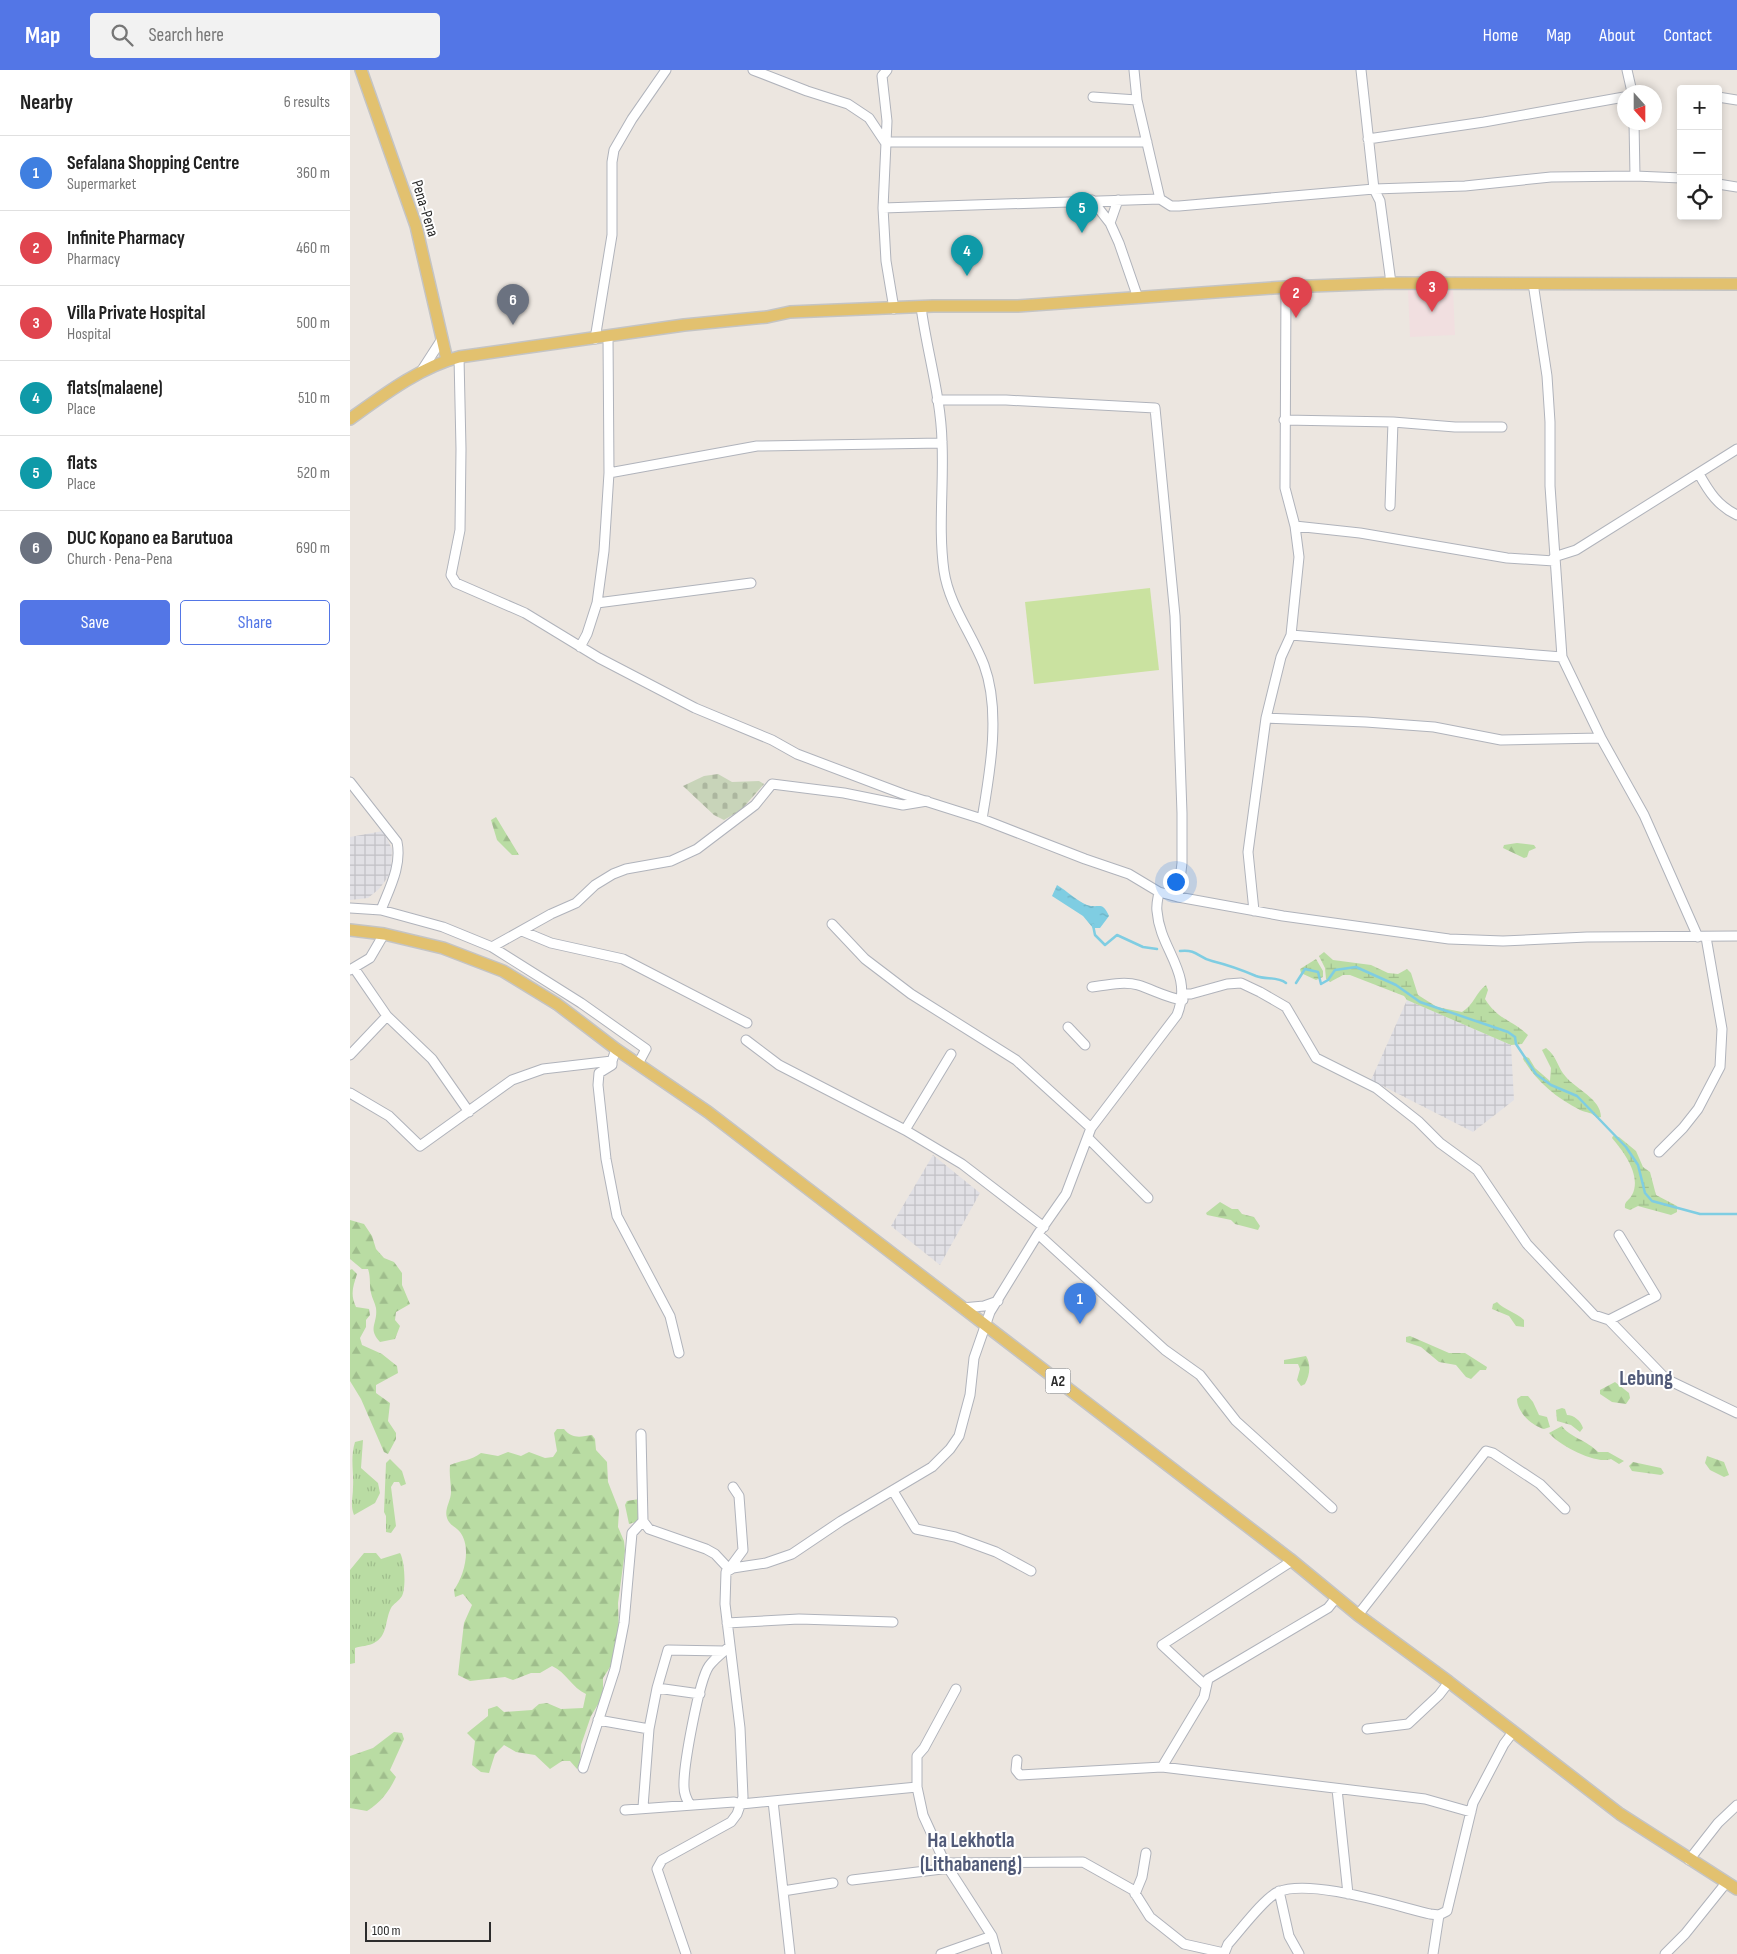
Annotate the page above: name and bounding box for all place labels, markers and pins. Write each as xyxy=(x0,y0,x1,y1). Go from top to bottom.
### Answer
pin: 5 xyxy=(1066,192,1098,233)
pin: 4 xyxy=(951,235,983,276)
pin: 3 xyxy=(1416,271,1448,312)
pin: 2 xyxy=(1280,277,1312,318)
pin: 6 xyxy=(497,284,529,325)
pin: 1 xyxy=(1064,1283,1096,1324)

